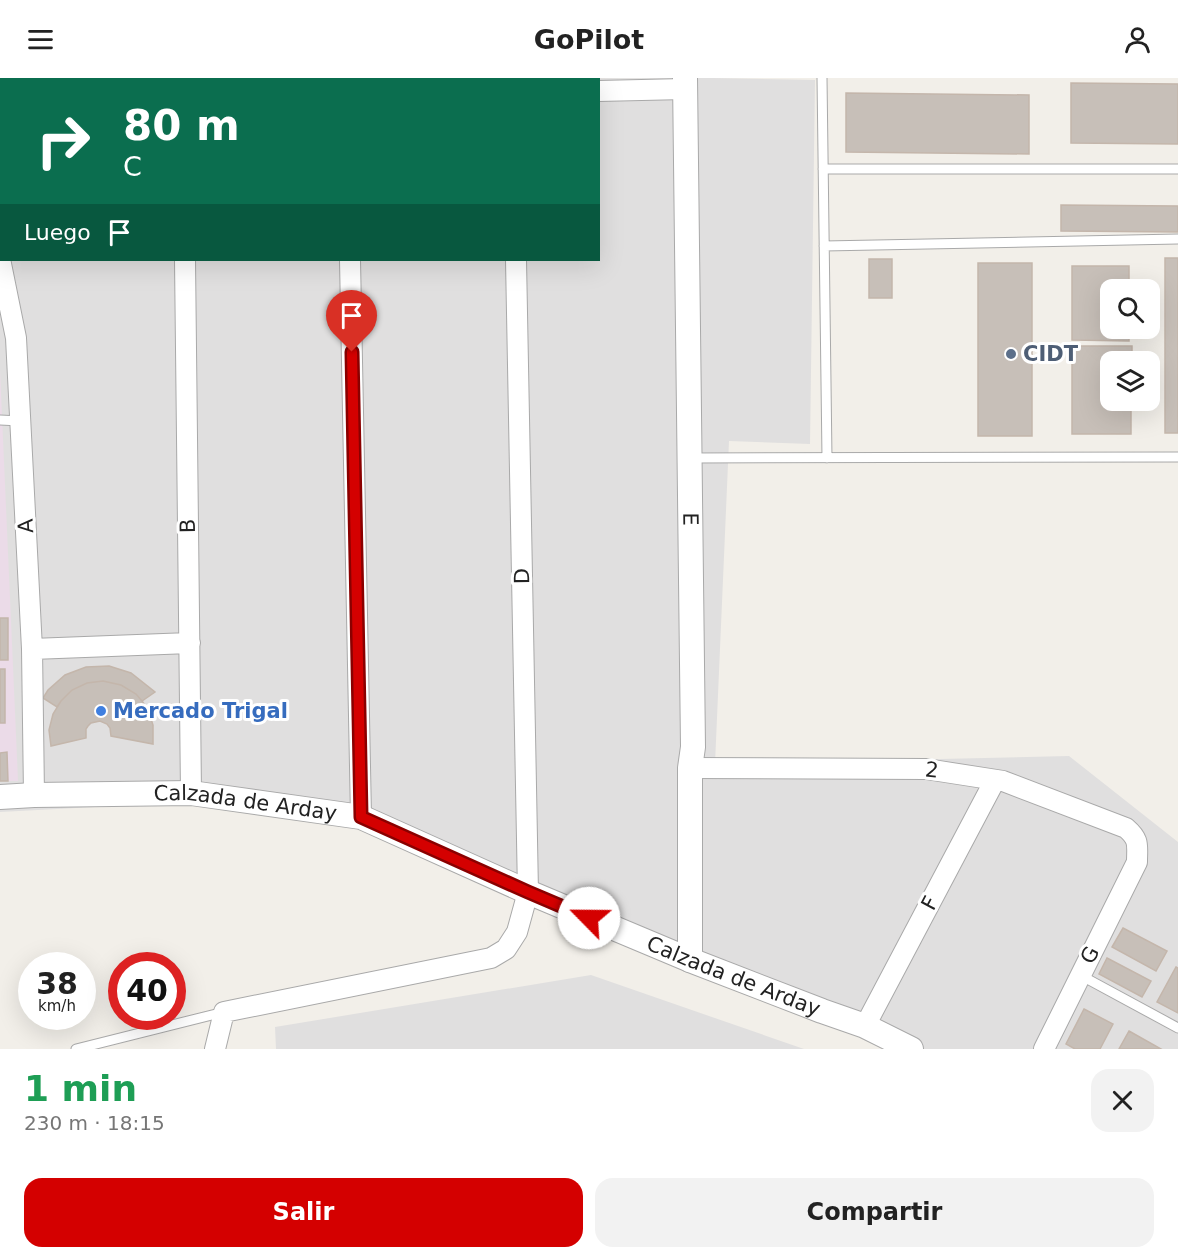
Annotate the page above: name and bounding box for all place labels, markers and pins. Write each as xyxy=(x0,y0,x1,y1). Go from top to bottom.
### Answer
pin xyxy=(326,290,377,352)
place label: CIDT xyxy=(1023,342,1079,366)
marker: CIDT xyxy=(1004,347,1018,361)
place label: Mercado Trigal xyxy=(113,699,288,723)
marker: Mercado Trigal xyxy=(94,704,108,718)

